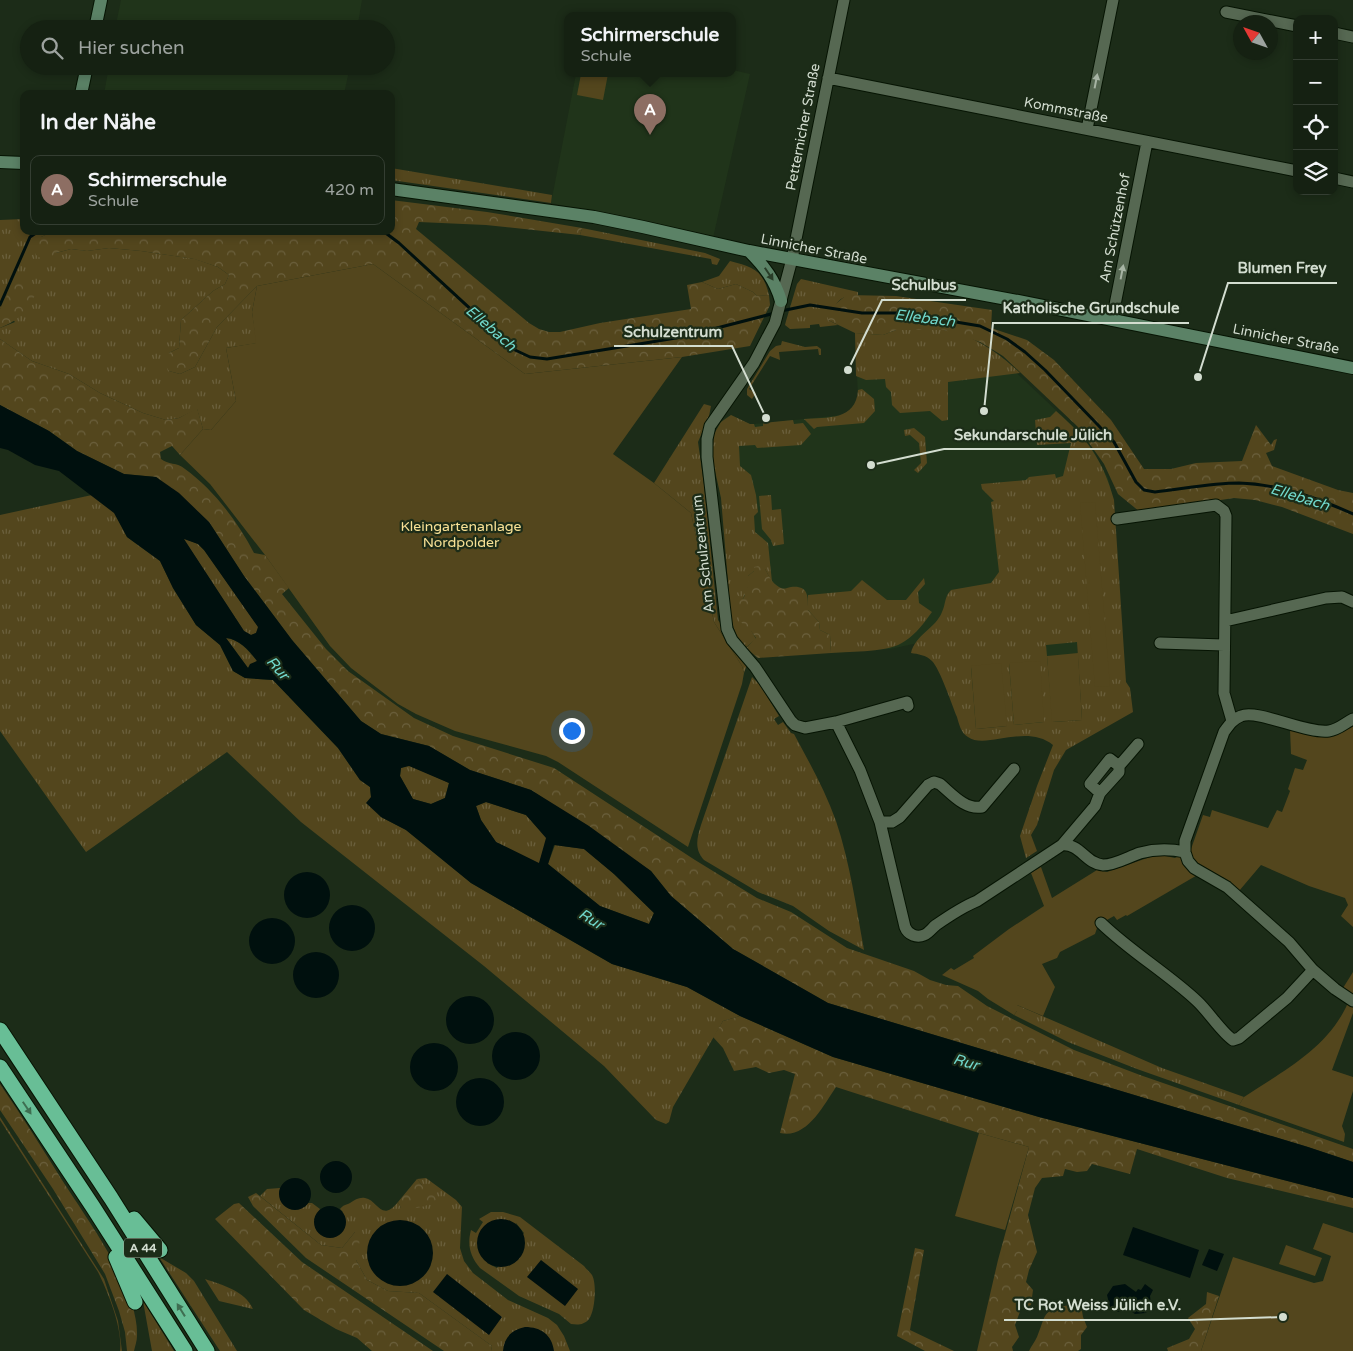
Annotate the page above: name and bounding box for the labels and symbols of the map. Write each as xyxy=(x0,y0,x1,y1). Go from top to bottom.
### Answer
north arrow xyxy=(1233,15,1278,60)
street label: Petternicher Straße xyxy=(782,62,824,192)
one-way arrow xyxy=(1093,73,1101,89)
pin: A xyxy=(634,94,666,135)
street label: Kommstraße xyxy=(1023,94,1110,126)
street label: Am Schützenhof xyxy=(1096,171,1134,284)
street label: Linnicher Straße xyxy=(759,230,869,268)
callout: Blumen Frey xyxy=(1228,253,1337,283)
text: Blumen Frey xyxy=(1237,259,1327,278)
one-way arrow xyxy=(1118,264,1126,280)
one-way arrow xyxy=(764,267,774,280)
callout: Schulbus xyxy=(882,270,966,300)
text: Schulbus xyxy=(892,276,956,294)
callout: Katholische Grundschule xyxy=(993,293,1189,323)
text: Katholische Grundschule xyxy=(1003,299,1180,317)
water label: Ellebach xyxy=(462,301,520,355)
water label: Ellebach xyxy=(894,305,957,331)
callout: Schulzentrum xyxy=(614,316,732,346)
street label: Linnicher Straße xyxy=(1231,320,1341,358)
text: Schulzentrum xyxy=(624,323,722,341)
callout: Sekundarschule Jülich xyxy=(944,419,1122,449)
text: Sekundarschule Jülich xyxy=(954,426,1112,444)
water label: Ellebach xyxy=(1268,480,1332,515)
street label: Am Schulzentrum xyxy=(688,494,718,614)
park label: Kleingartenanlage Nordpolder xyxy=(400,518,522,551)
water label: Rur xyxy=(263,652,295,685)
your location xyxy=(559,718,585,744)
water label: Rur xyxy=(575,905,609,934)
water label: Rur xyxy=(951,1050,983,1075)
one-way arrow xyxy=(22,1101,32,1115)
road number: A 44 xyxy=(124,1238,162,1258)
callout: TC Rot Weiss Jülich e.V. xyxy=(1004,1290,1191,1320)
text: TC Rot Weiss Jülich e.V. xyxy=(1014,1296,1182,1314)
one-way arrow xyxy=(177,1303,186,1316)

